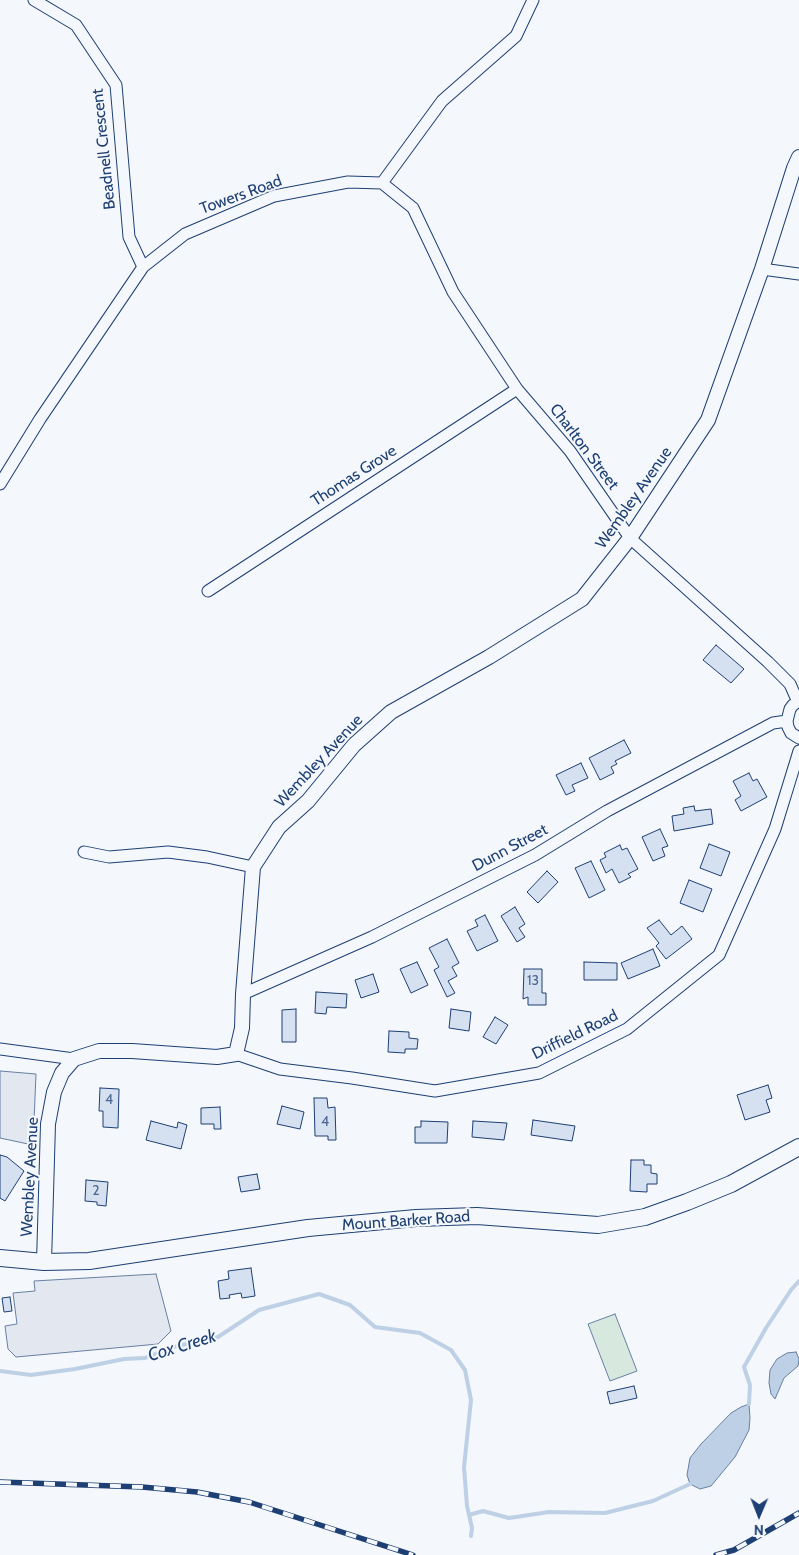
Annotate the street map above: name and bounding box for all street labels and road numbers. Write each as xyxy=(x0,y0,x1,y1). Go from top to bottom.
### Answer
street label: Beadnell Crescent xyxy=(88,88,120,210)
street label: Towers Road xyxy=(197,171,285,219)
street label: Charlton Street xyxy=(545,400,623,494)
street label: Thomas Grove xyxy=(308,441,400,511)
street label: Wembley Avenue xyxy=(592,443,676,553)
street label: Wembley Avenue xyxy=(271,711,367,811)
street label: Dunn Street xyxy=(469,820,551,876)
street label: Driffield Road xyxy=(529,1006,621,1064)
street label: Wembley Avenue xyxy=(17,1117,43,1237)
street label: Mount Barker Road xyxy=(341,1207,471,1235)

